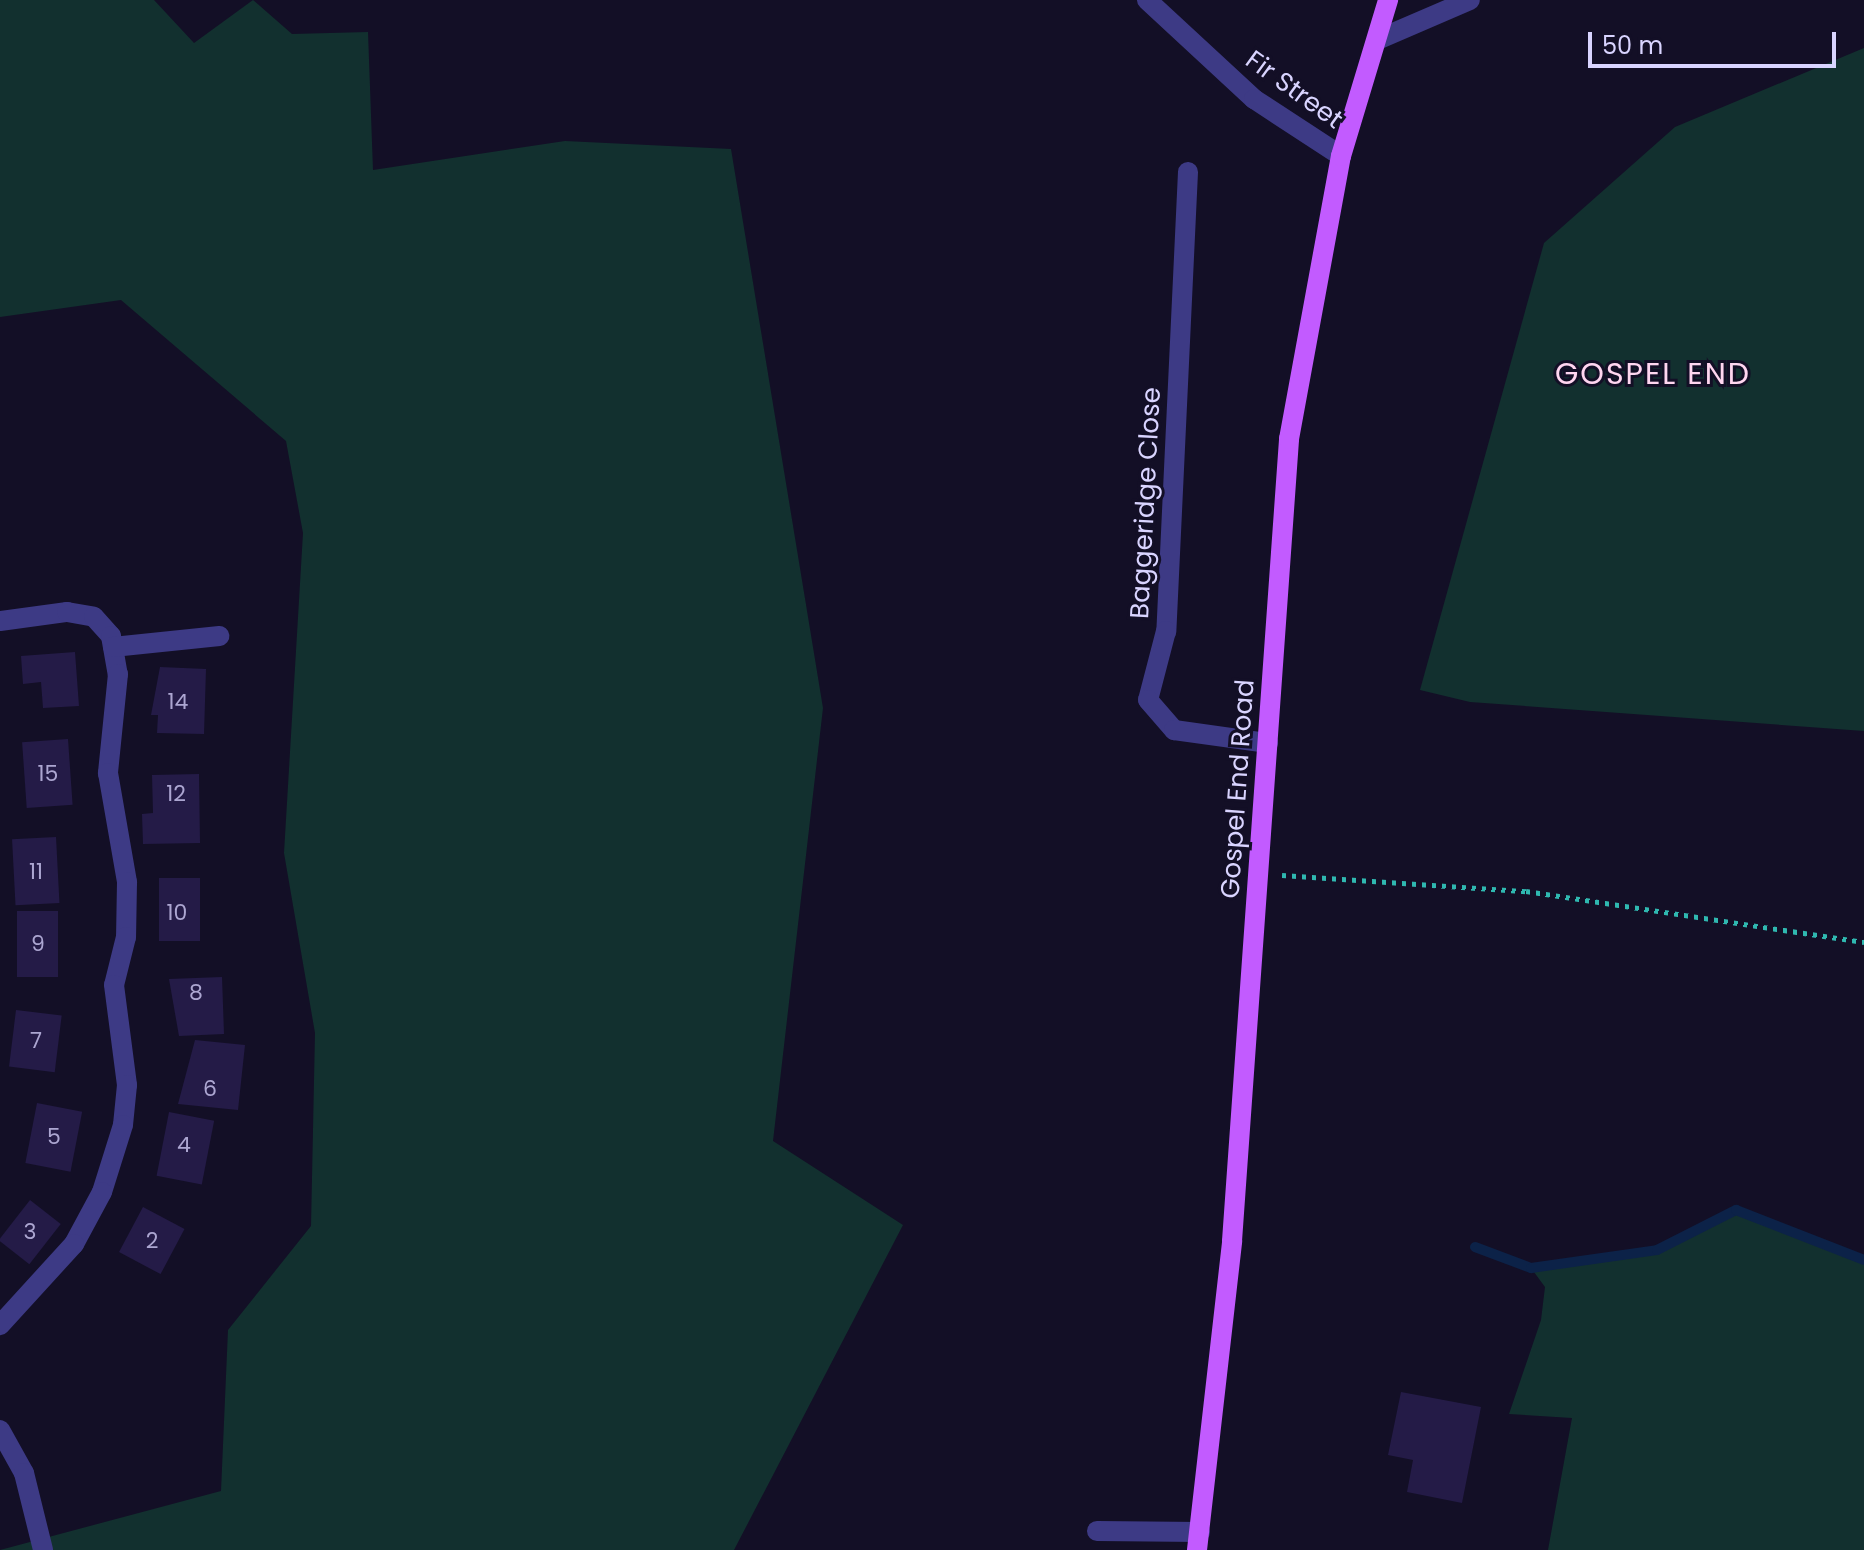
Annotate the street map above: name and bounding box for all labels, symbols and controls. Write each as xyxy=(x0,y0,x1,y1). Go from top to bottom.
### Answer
scale bar xyxy=(1592,16,1840,66)
text: 50 m xyxy=(1602,29,1663,62)
street label: Fir Street xyxy=(1239,44,1349,136)
district label: GOSPEL END xyxy=(1555,356,1751,392)
street label: Baggeridge Close xyxy=(1124,386,1168,620)
street label: Gospel End Road xyxy=(1215,678,1261,900)
house number: 14 xyxy=(168,689,188,715)
house number: 15 xyxy=(38,761,58,787)
house number: 12 xyxy=(166,781,186,807)
house number: 11 xyxy=(29,859,43,885)
house number: 10 xyxy=(167,900,187,926)
house number: 9 xyxy=(31,931,45,957)
house number: 8 xyxy=(189,980,203,1006)
house number: 7 xyxy=(30,1028,42,1054)
house number: 6 xyxy=(203,1076,217,1102)
house number: 5 xyxy=(47,1124,61,1150)
house number: 4 xyxy=(177,1132,191,1158)
house number: 3 xyxy=(24,1219,36,1245)
house number: 2 xyxy=(146,1228,158,1254)

